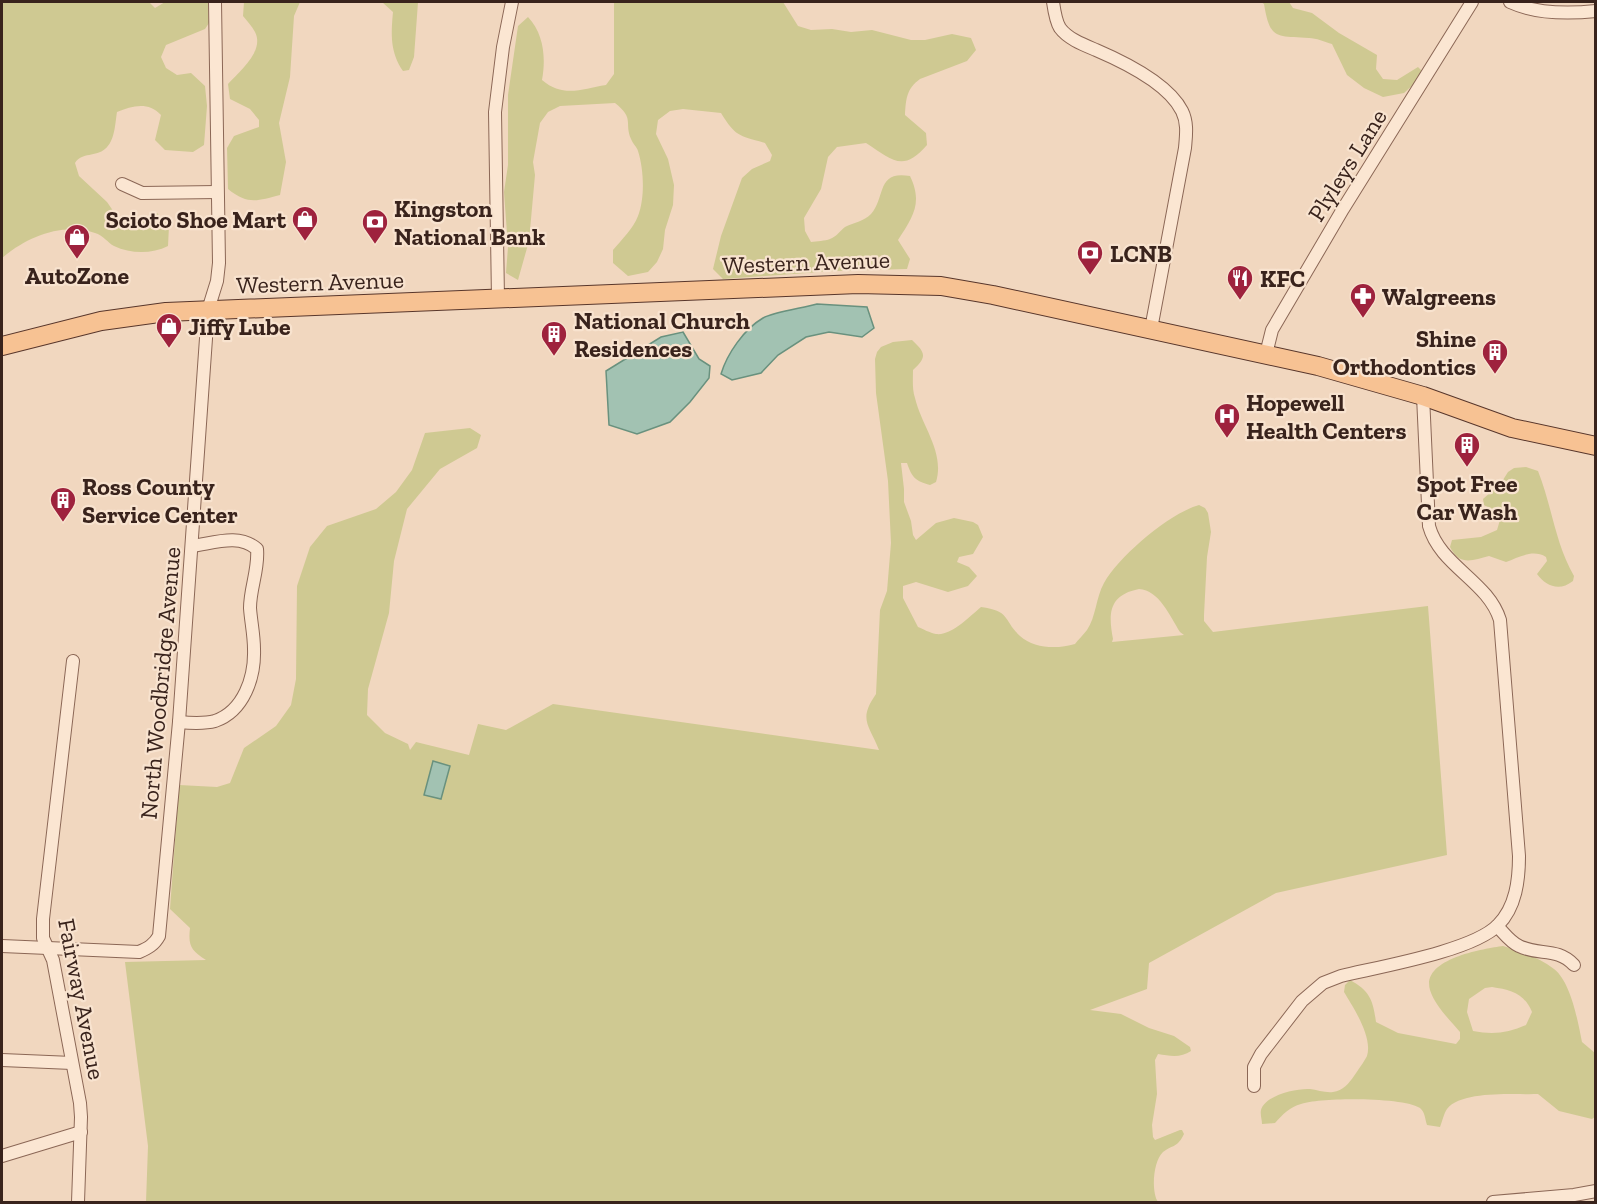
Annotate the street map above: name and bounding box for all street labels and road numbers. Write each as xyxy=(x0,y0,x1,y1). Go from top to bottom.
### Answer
street label: Plyleys Lane xyxy=(1301,104,1393,226)
street label: Western Avenue xyxy=(722,245,890,279)
street label: Western Avenue xyxy=(236,265,404,299)
street label: North Woodbridge Avenue xyxy=(134,546,186,820)
street label: Fairway Avenue xyxy=(52,916,112,1082)

